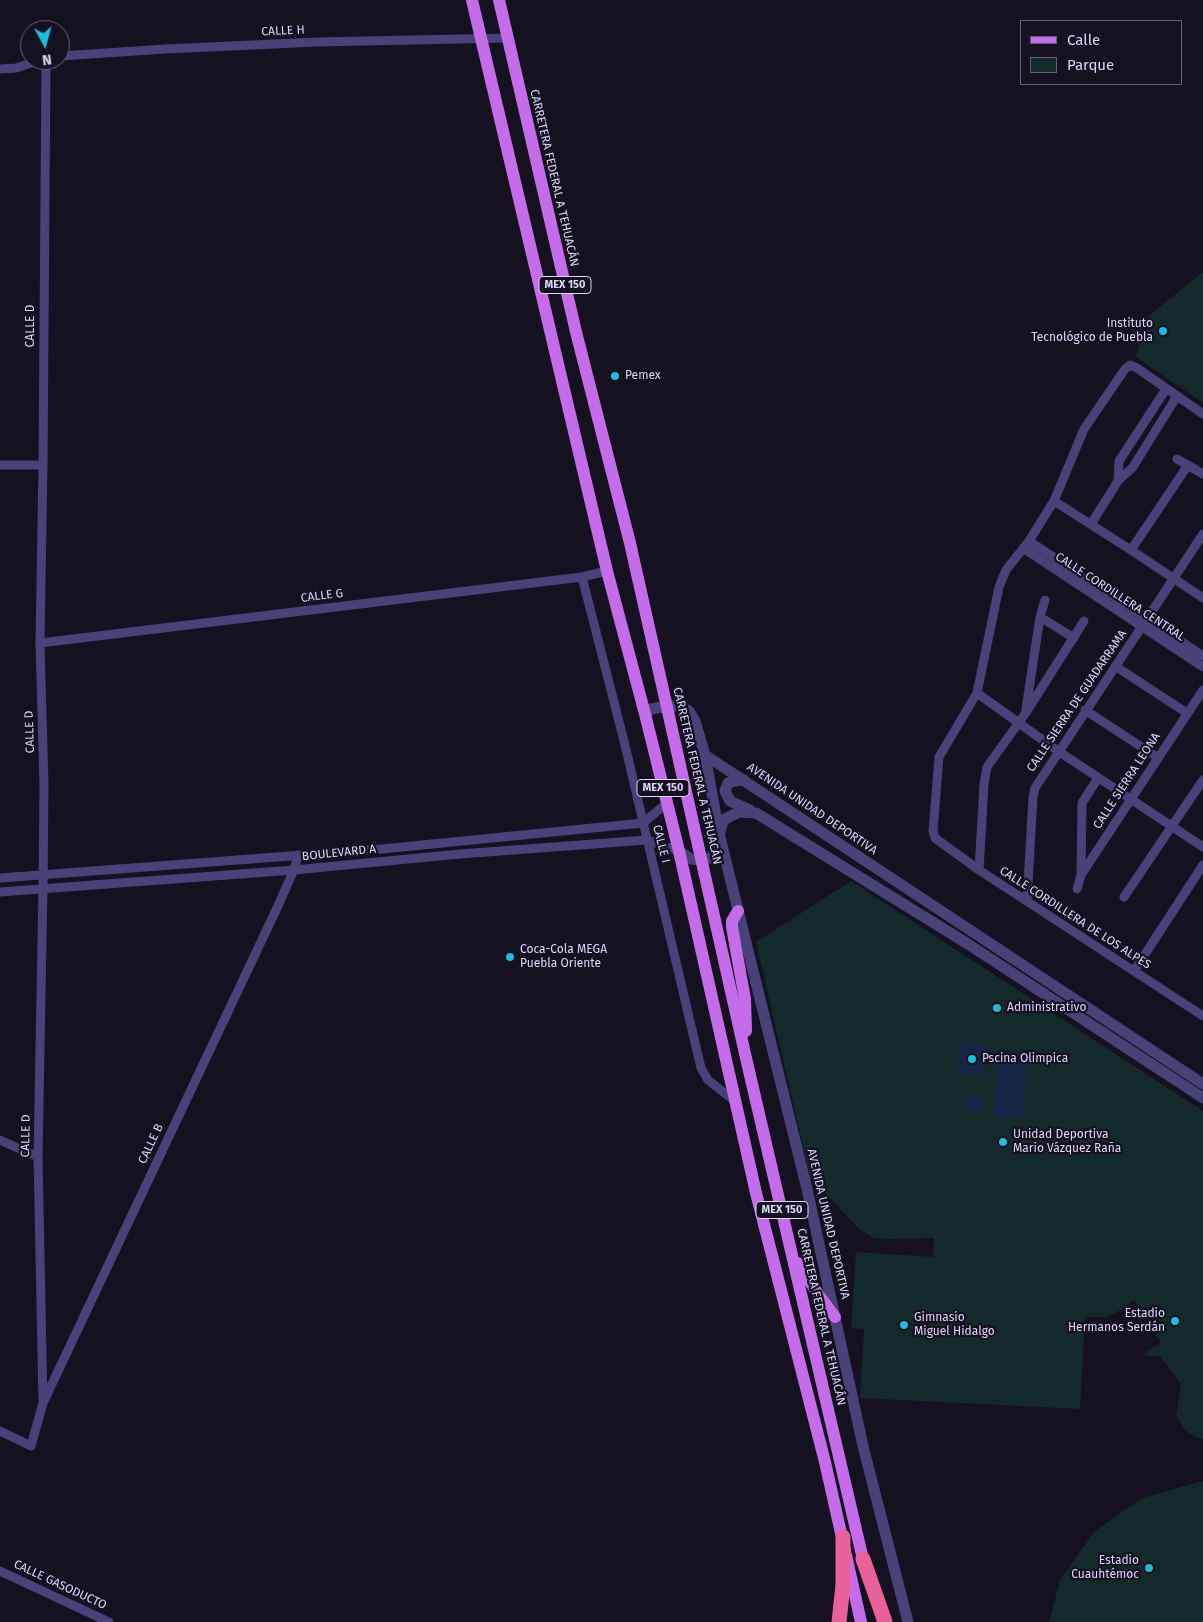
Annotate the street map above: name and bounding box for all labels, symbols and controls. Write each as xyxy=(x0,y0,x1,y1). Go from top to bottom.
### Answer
north arrow xyxy=(20,20,70,70)
legend xyxy=(1020,20,1183,85)
street label: CALLE H xyxy=(261,23,305,39)
text: Calle xyxy=(1067,31,1100,49)
text: N xyxy=(41,50,52,68)
text: Parque xyxy=(1067,56,1114,74)
street label: CARRETERA FEDERAL A TEHUACÁN xyxy=(527,88,581,268)
road number: MEX 150 xyxy=(539,276,591,294)
street label: CALLE D xyxy=(24,305,38,347)
place label: Instituto Tecnológico de Puebla xyxy=(1031,317,1153,345)
marker: Instituto Tecnológico de Puebla xyxy=(1157,325,1169,337)
place label: Pemex xyxy=(625,369,661,383)
marker: Pemex xyxy=(609,370,621,382)
street label: CALLE CORDILLERA CENTRAL xyxy=(1052,550,1188,644)
street label: CALLE G xyxy=(300,586,344,606)
street label: CALLE SIERRA DE GUADARRAMA xyxy=(1024,627,1130,775)
street label: CARRETERA FEDERAL A TEHUACÁN xyxy=(670,686,724,866)
street label: CALLE D xyxy=(22,710,38,754)
street label: CALLE SIERRA LEONA xyxy=(1091,730,1163,832)
street label: AVENIDA UNIDAD DEPORTIVA xyxy=(744,760,880,858)
road number: MEX 150 xyxy=(637,780,689,796)
street label: CALLE I xyxy=(649,823,673,865)
street label: BOULEVARD A xyxy=(301,842,377,864)
street label: CALLE CORDILLERA DE LOS ALPES xyxy=(997,864,1153,972)
place label: Coca-Cola MEGA Puebla Oriente xyxy=(520,943,607,971)
marker: Coca-Cola MEGA Puebla Oriente xyxy=(504,951,516,963)
place label: Administrativo xyxy=(1007,1001,1086,1015)
marker: Administrativo xyxy=(991,1002,1003,1014)
place label: Pscina Olimpica xyxy=(982,1052,1068,1066)
marker: Pscina Olimpica xyxy=(966,1053,978,1065)
street label: CALLE D xyxy=(18,1114,34,1158)
street label: CALLE B xyxy=(136,1122,166,1166)
place label: Unidad Deportiva Mario Vázquez Raña xyxy=(1013,1128,1121,1156)
marker: Unidad Deportiva Mario Vázquez Raña xyxy=(997,1136,1009,1148)
street label: AVENIDA UNIDAD DEPORTIVA xyxy=(804,1147,852,1301)
road number: MEX 150 xyxy=(756,1202,808,1218)
street label: CARRETERA FEDERAL A TEHUACÁN xyxy=(794,1227,848,1407)
place label: Estadio Hermanos Serdán xyxy=(1068,1307,1165,1335)
place label: Gimnasio Miguel Hidalgo xyxy=(914,1311,995,1339)
marker: Estadio Hermanos Serdán xyxy=(1169,1315,1181,1327)
marker: Gimnasio Miguel Hidalgo xyxy=(898,1319,910,1331)
place label: Estadio Cuauhtémoc xyxy=(1071,1554,1139,1582)
street label: CALLE GASODUCTO xyxy=(11,1557,109,1613)
marker: Estadio Cuauhtémoc xyxy=(1143,1562,1155,1574)

